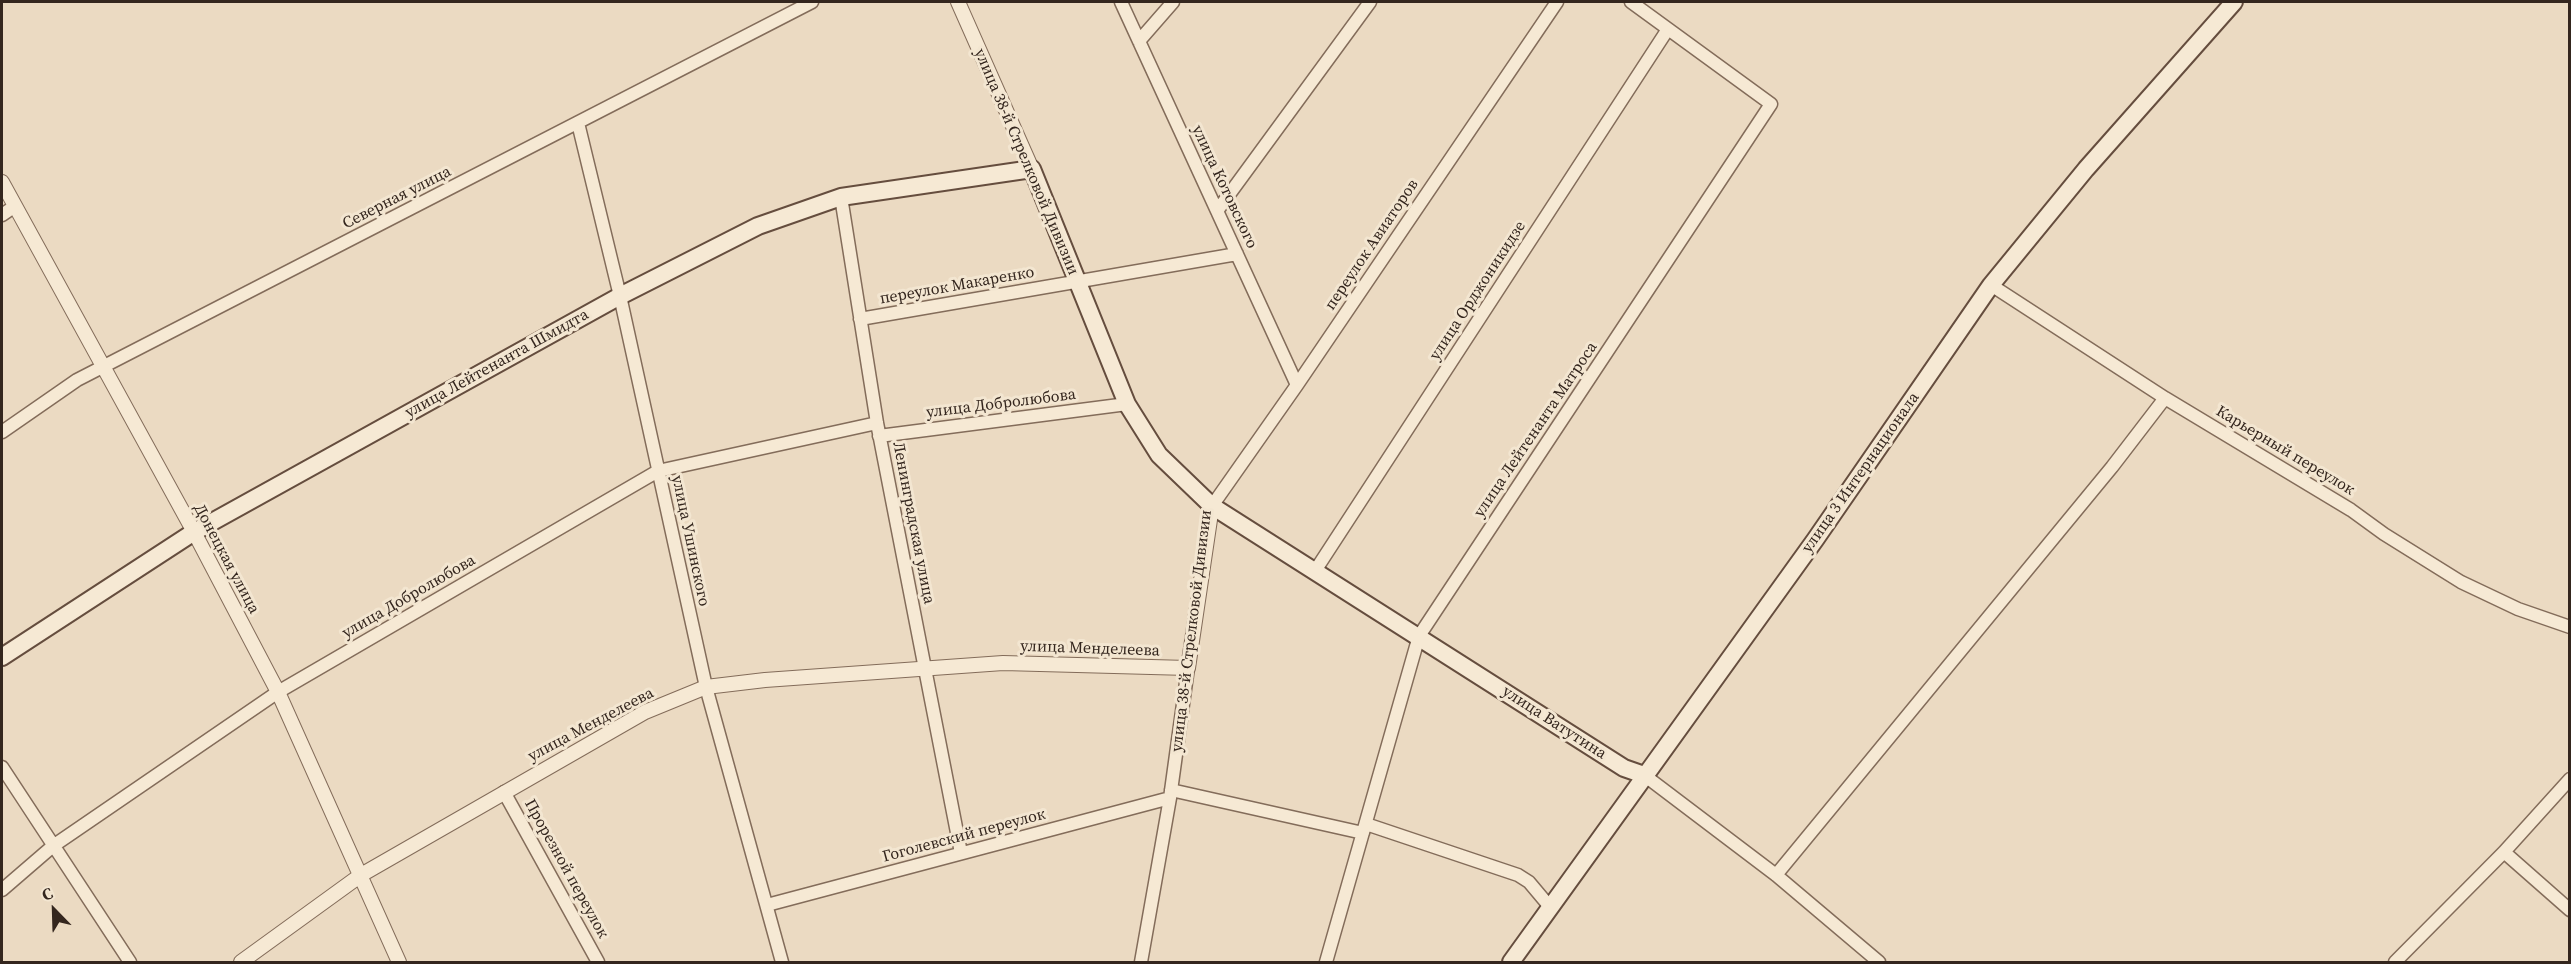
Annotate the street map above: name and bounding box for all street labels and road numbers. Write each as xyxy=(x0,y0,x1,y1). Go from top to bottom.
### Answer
street label: улица 38-й Стрелковой Дивизии xyxy=(969,46,1083,278)
street label: улица Котовского xyxy=(1187,122,1261,252)
street label: Северная улица xyxy=(339,162,455,234)
street label: переулок Авиаторов xyxy=(1321,176,1423,314)
street label: улица Орджоникидзе xyxy=(1426,218,1530,364)
street label: переулок Макаренко xyxy=(878,263,1036,309)
street label: улица Лейтенанта Шмидта xyxy=(402,305,592,423)
street label: улица Лейтенанта Матроса xyxy=(1470,339,1602,521)
street label: улица Добролюбова xyxy=(925,385,1077,423)
street label: улица 3 Интернационала xyxy=(1798,389,1924,557)
street label: Карьерный переулок xyxy=(2212,402,2358,500)
street label: Ленинградская улица xyxy=(888,440,938,606)
street label: улица Ушинского xyxy=(667,474,713,608)
street label: Донецкая улица xyxy=(189,501,263,617)
street label: улица 38-й Стрелковой Дивизии xyxy=(1168,509,1216,753)
street label: улица Добролюбова xyxy=(339,551,479,643)
street label: улица Менделеева xyxy=(1020,637,1160,661)
street label: улица Ватутина xyxy=(1498,682,1610,764)
street label: улица Менделеева xyxy=(525,684,657,766)
street label: Прорезной переулок xyxy=(520,796,612,942)
street label: Гоголевский переулок xyxy=(880,805,1048,867)

